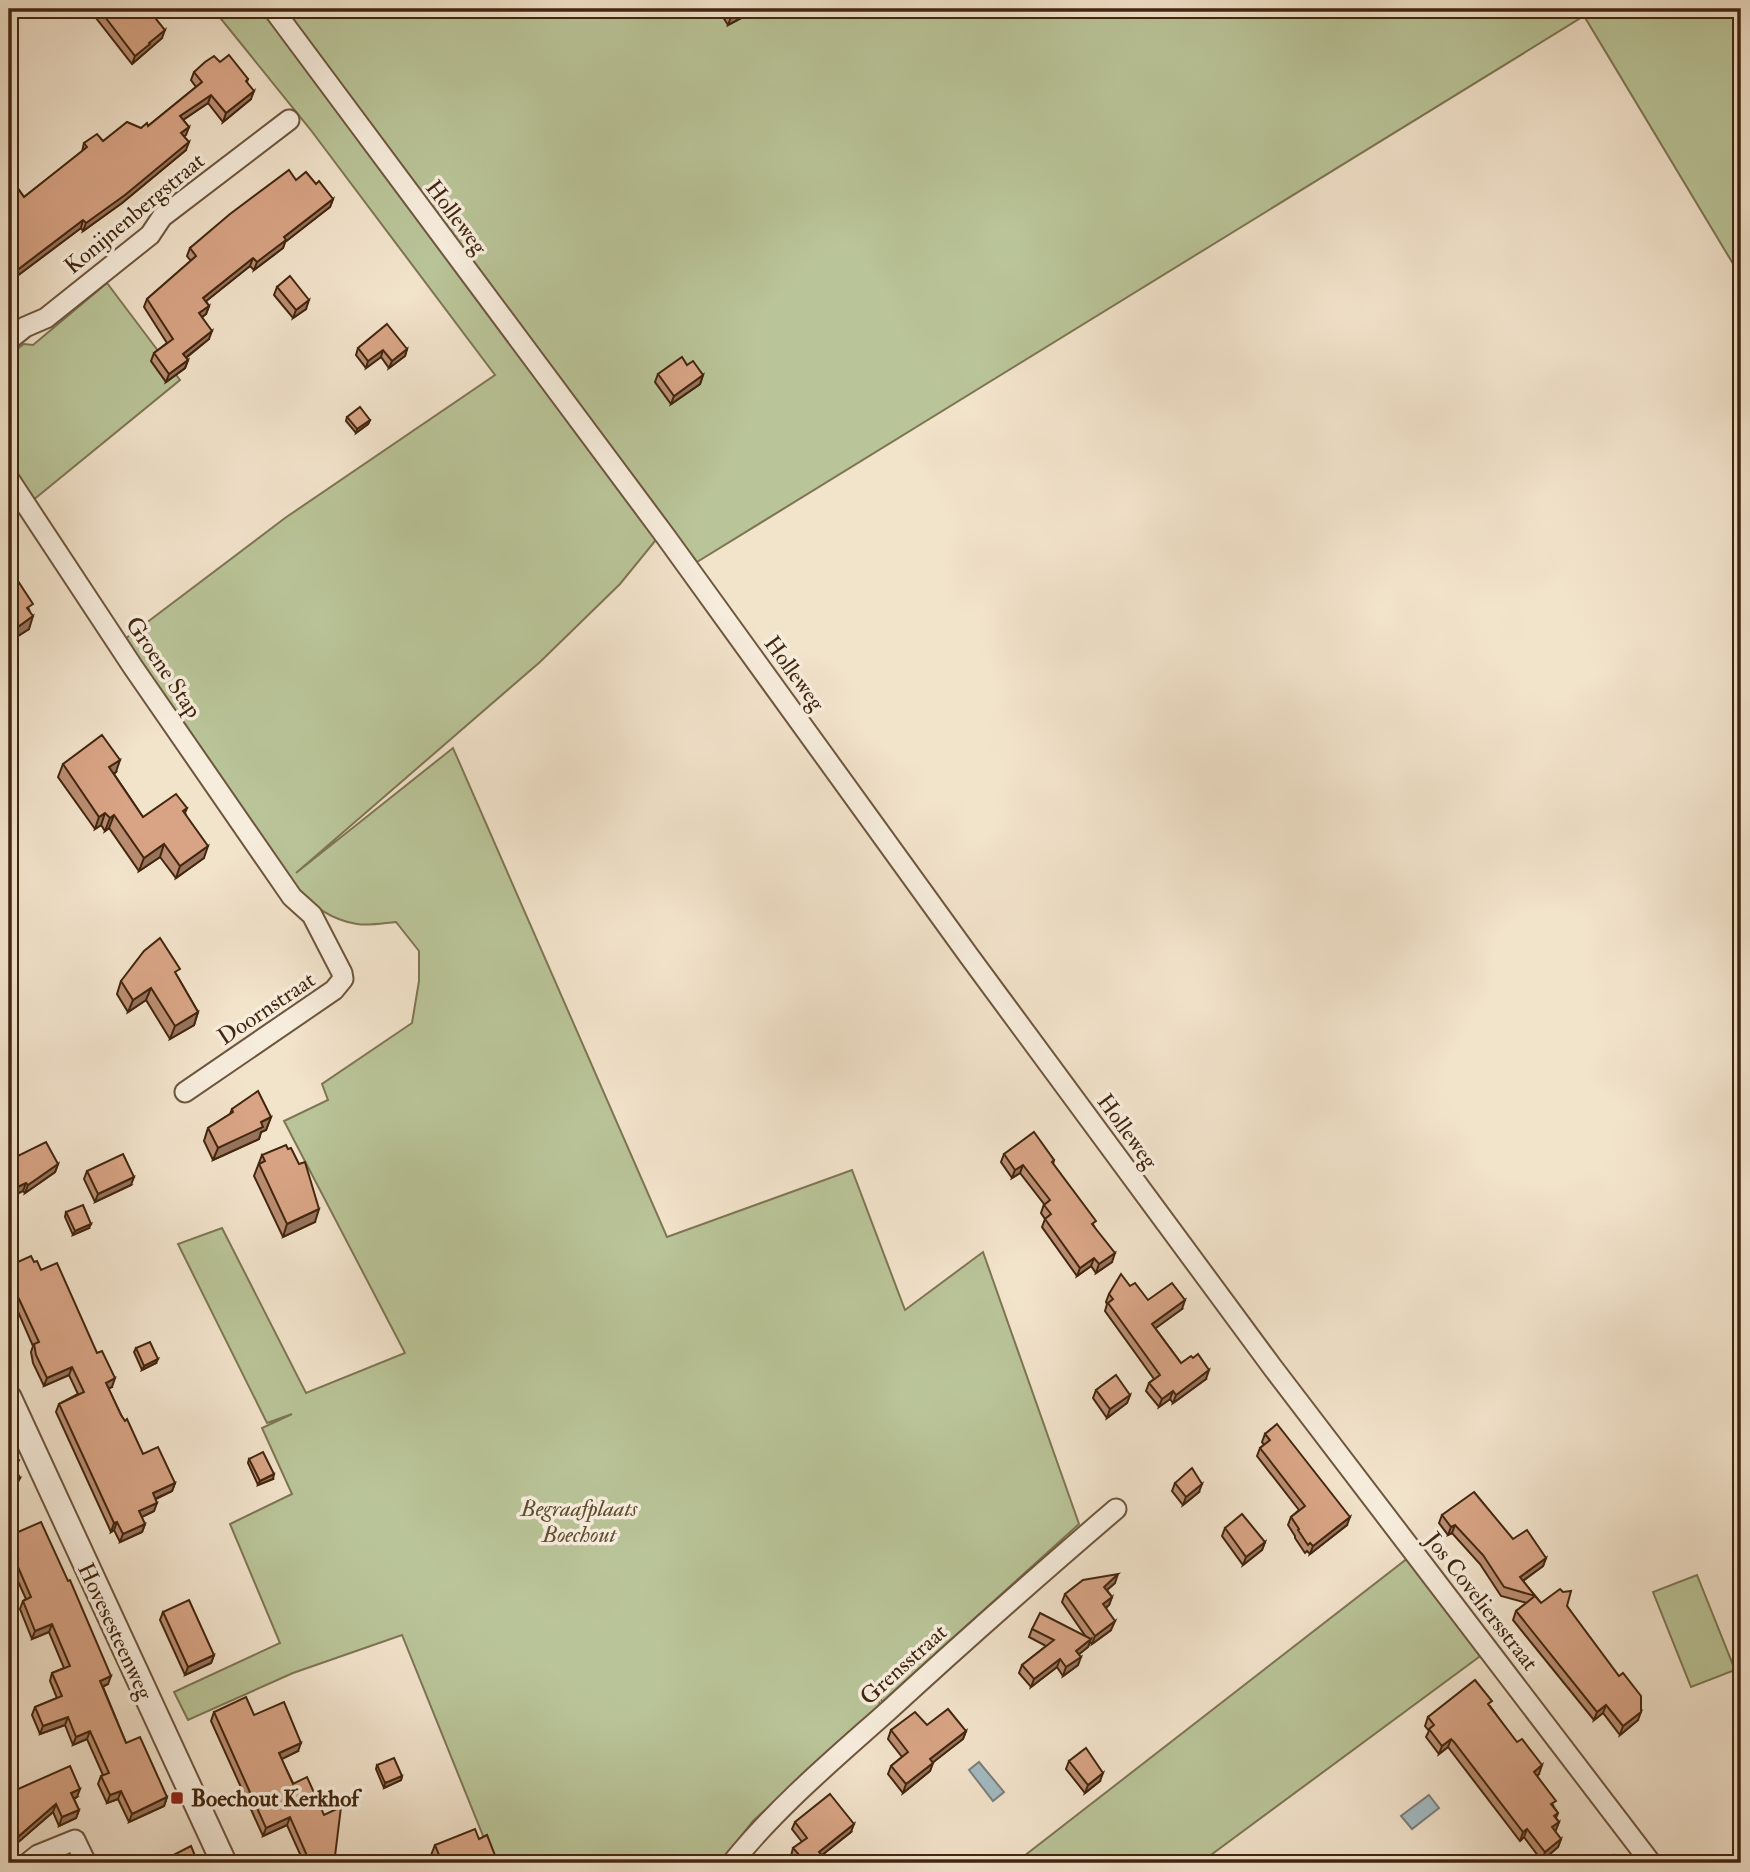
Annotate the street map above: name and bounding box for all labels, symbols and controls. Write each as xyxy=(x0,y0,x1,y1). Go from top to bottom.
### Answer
street label: Konijnenbergstraat xyxy=(58,146,210,280)
street label: Holleweg xyxy=(419,174,494,261)
street label: Groene Stap xyxy=(118,611,208,724)
street label: Holleweg xyxy=(758,630,832,717)
street label: Doornstraat xyxy=(212,965,321,1052)
street label: Holleweg xyxy=(1091,1088,1165,1175)
park label: Begraafplaats Boechout xyxy=(520,1494,638,1549)
street label: Jos Coveliersstraat xyxy=(1418,1525,1545,1676)
street label: Hovesesteenweg xyxy=(71,1558,160,1705)
street label: Grensstraat xyxy=(854,1618,953,1711)
place label: Boechout Kerkhof xyxy=(191,1784,362,1813)
marker: Boechout Kerkhof xyxy=(169,1790,185,1806)

